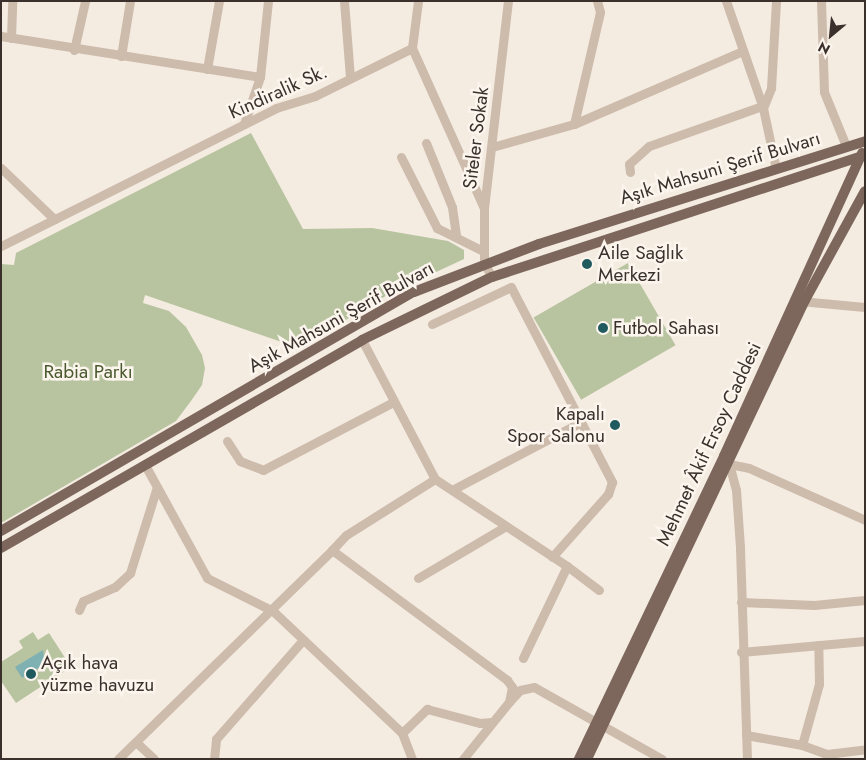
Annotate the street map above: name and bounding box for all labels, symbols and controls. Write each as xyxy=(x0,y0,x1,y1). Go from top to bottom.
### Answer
north arrow xyxy=(806,10,856,60)
text: N xyxy=(814,37,834,60)
street label: Kindiralik Sk. xyxy=(225,60,331,124)
street label: Siteler Sokak xyxy=(458,86,494,190)
street label: Aşık Mahsuni Şerif Bulvarı xyxy=(617,127,823,209)
place label: Aile Sağlık Merkezi xyxy=(598,242,683,286)
street label: Aşık Mahsuni Şerif Bulvarı xyxy=(244,256,438,378)
marker: Aile Sağlık Merkezi xyxy=(580,257,594,271)
place label: Futbol Sahası xyxy=(613,317,719,339)
marker: Futbol Sahası xyxy=(597,322,609,334)
street label: Mehmet Âkif Ersoy Caddesi xyxy=(652,339,766,549)
park label: Rabia Parkı xyxy=(43,361,133,383)
place label: Kapalı Spor Salonu xyxy=(507,403,605,447)
marker: Kapalı Spor Salonu xyxy=(609,419,621,431)
place label: Açık hava yüzme havuzu xyxy=(41,652,154,696)
marker: Açık hava yüzme havuzu xyxy=(25,668,37,680)

